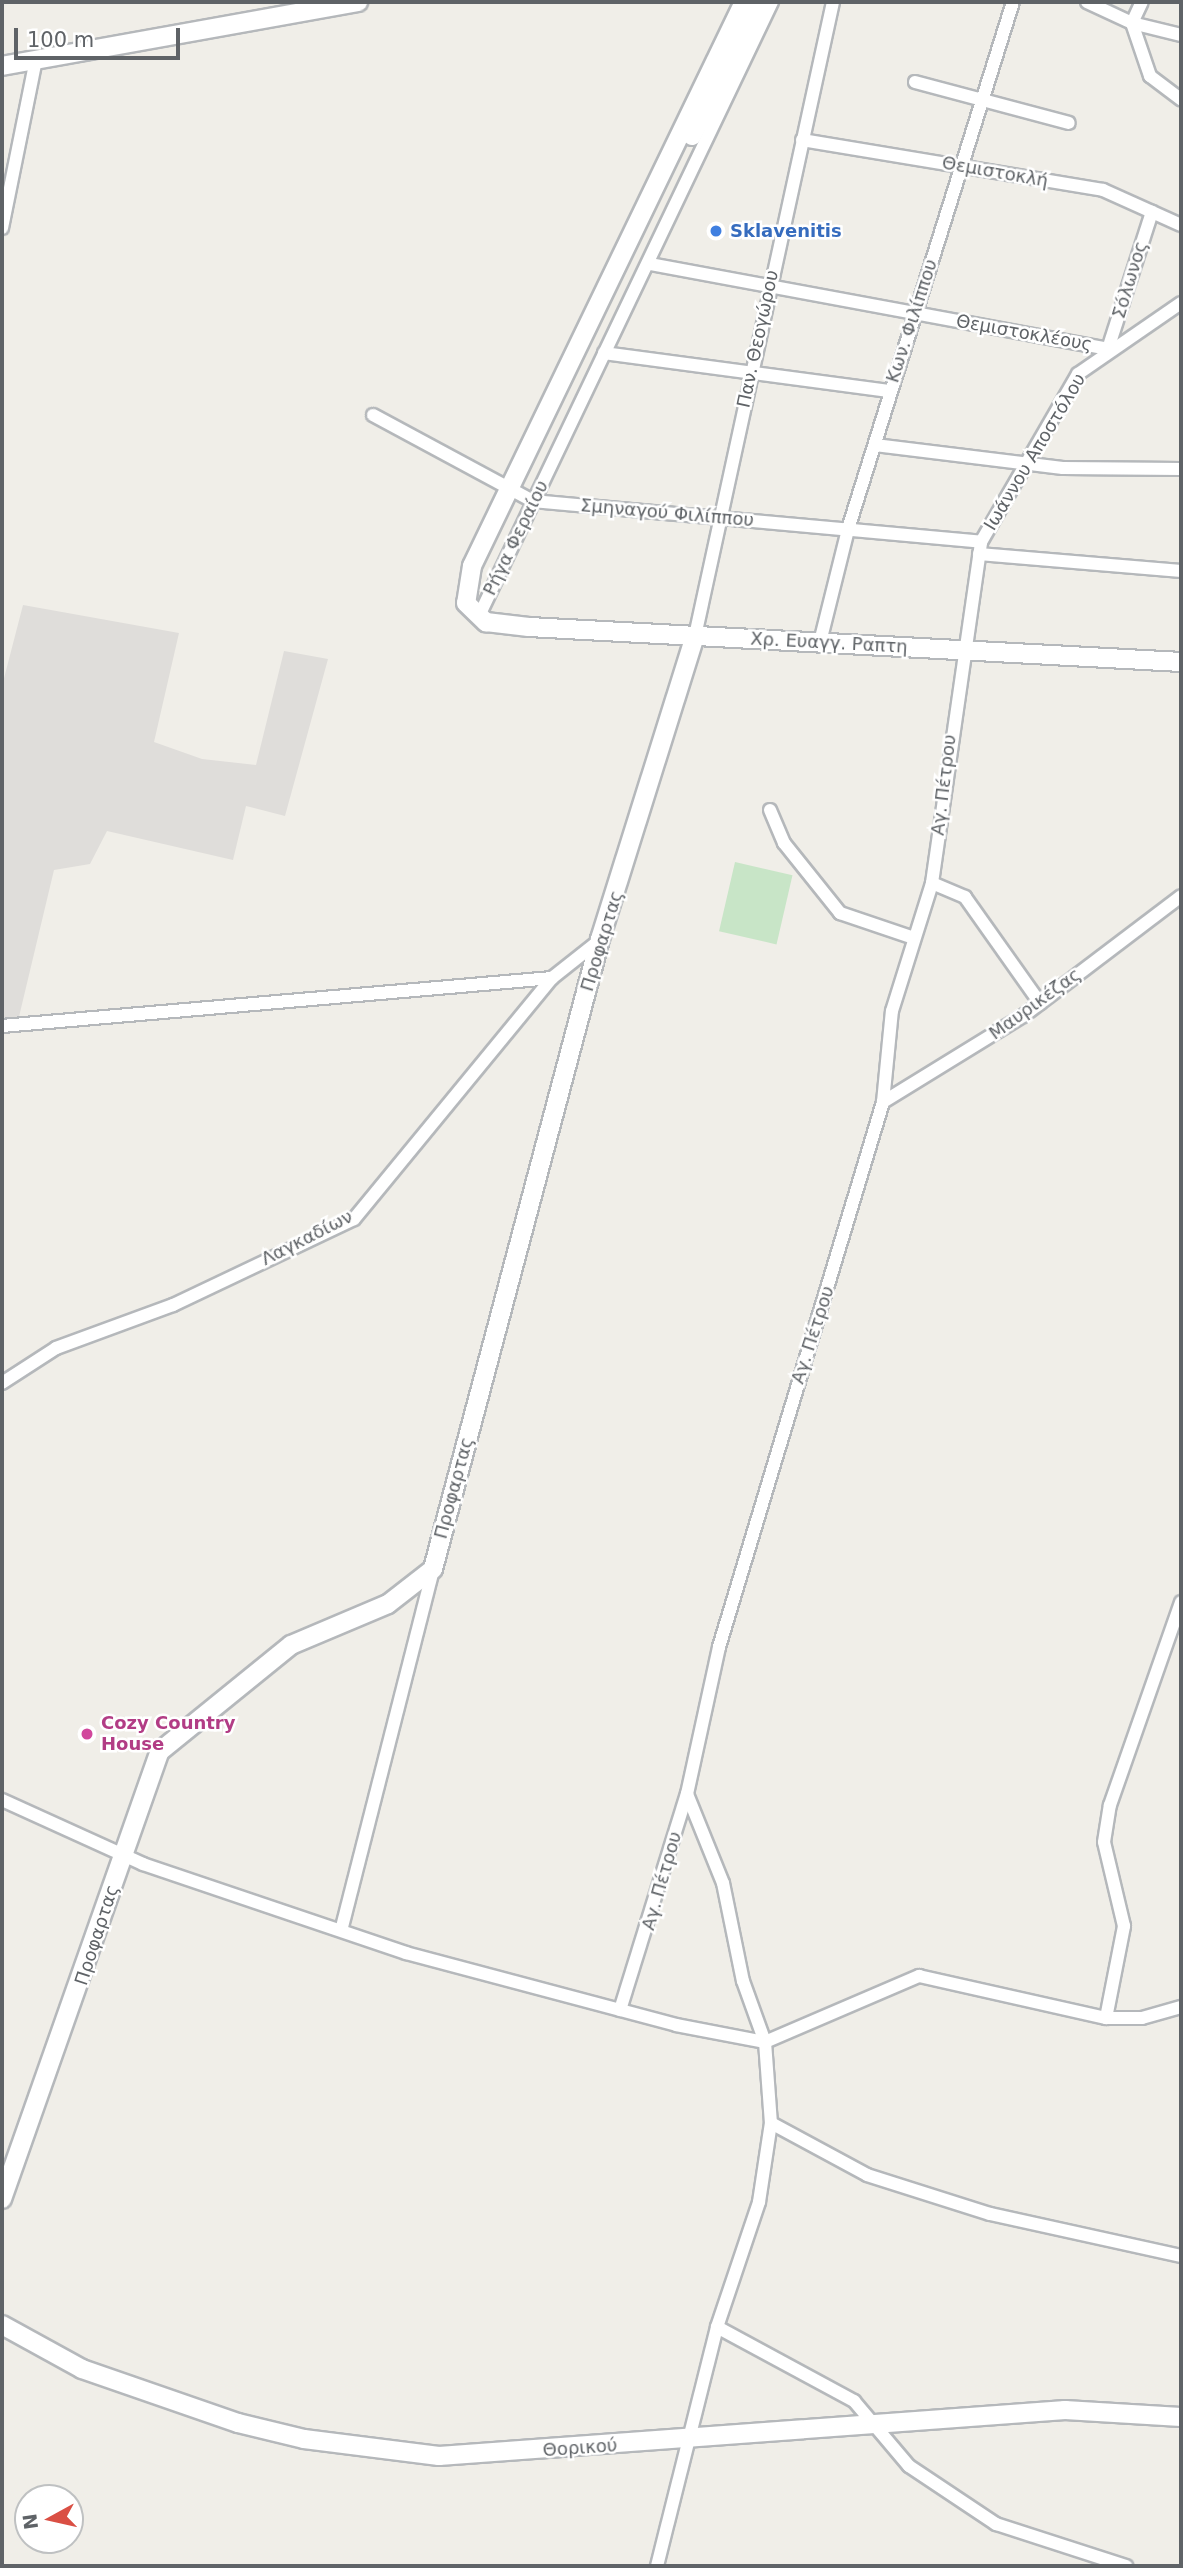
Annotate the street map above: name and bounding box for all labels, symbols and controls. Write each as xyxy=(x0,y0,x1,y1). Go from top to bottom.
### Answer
scale bar xyxy=(18,14,184,58)
text: 100 m xyxy=(27,28,94,52)
street label: Θεμιστοκλή xyxy=(940,152,1050,192)
place label: Sklavenitis xyxy=(730,220,842,242)
marker: Sklavenitis xyxy=(708,223,724,239)
street label: Σόλωνος xyxy=(1108,239,1152,321)
street label: Κων. Φιλίππου xyxy=(882,257,942,385)
street label: Παν. Θεογώρου xyxy=(733,268,783,410)
street label: Θεμιστοκλέους xyxy=(954,310,1094,356)
street label: Ιωάννου Αποστόλου xyxy=(980,370,1090,534)
street label: Ρήγα Φεραίου xyxy=(479,477,553,599)
street label: Σμηναγού Φιλίππου xyxy=(579,495,755,531)
street label: Χρ. Ευαγγ. Ραπτη xyxy=(750,628,908,658)
street label: Αγ. Πέτρου xyxy=(927,733,961,837)
street label: Προφαρτας xyxy=(576,888,628,994)
street label: Μαυρικέζας xyxy=(985,964,1085,1044)
street label: Λαγκαδίων xyxy=(258,1206,356,1270)
street label: Αγ. Πέτρου xyxy=(787,1283,839,1387)
street label: Προφαρτας xyxy=(430,1435,478,1541)
place label: Cozy Country House xyxy=(101,1713,235,1756)
marker: Cozy Country House xyxy=(79,1726,95,1742)
street label: Αγ. Πέτρου xyxy=(638,1829,686,1933)
street label: Προφαρτας xyxy=(71,1882,123,1988)
street label: Θορικού xyxy=(542,2435,618,2461)
north arrow xyxy=(14,2484,84,2554)
text: N xyxy=(18,2512,42,2531)

